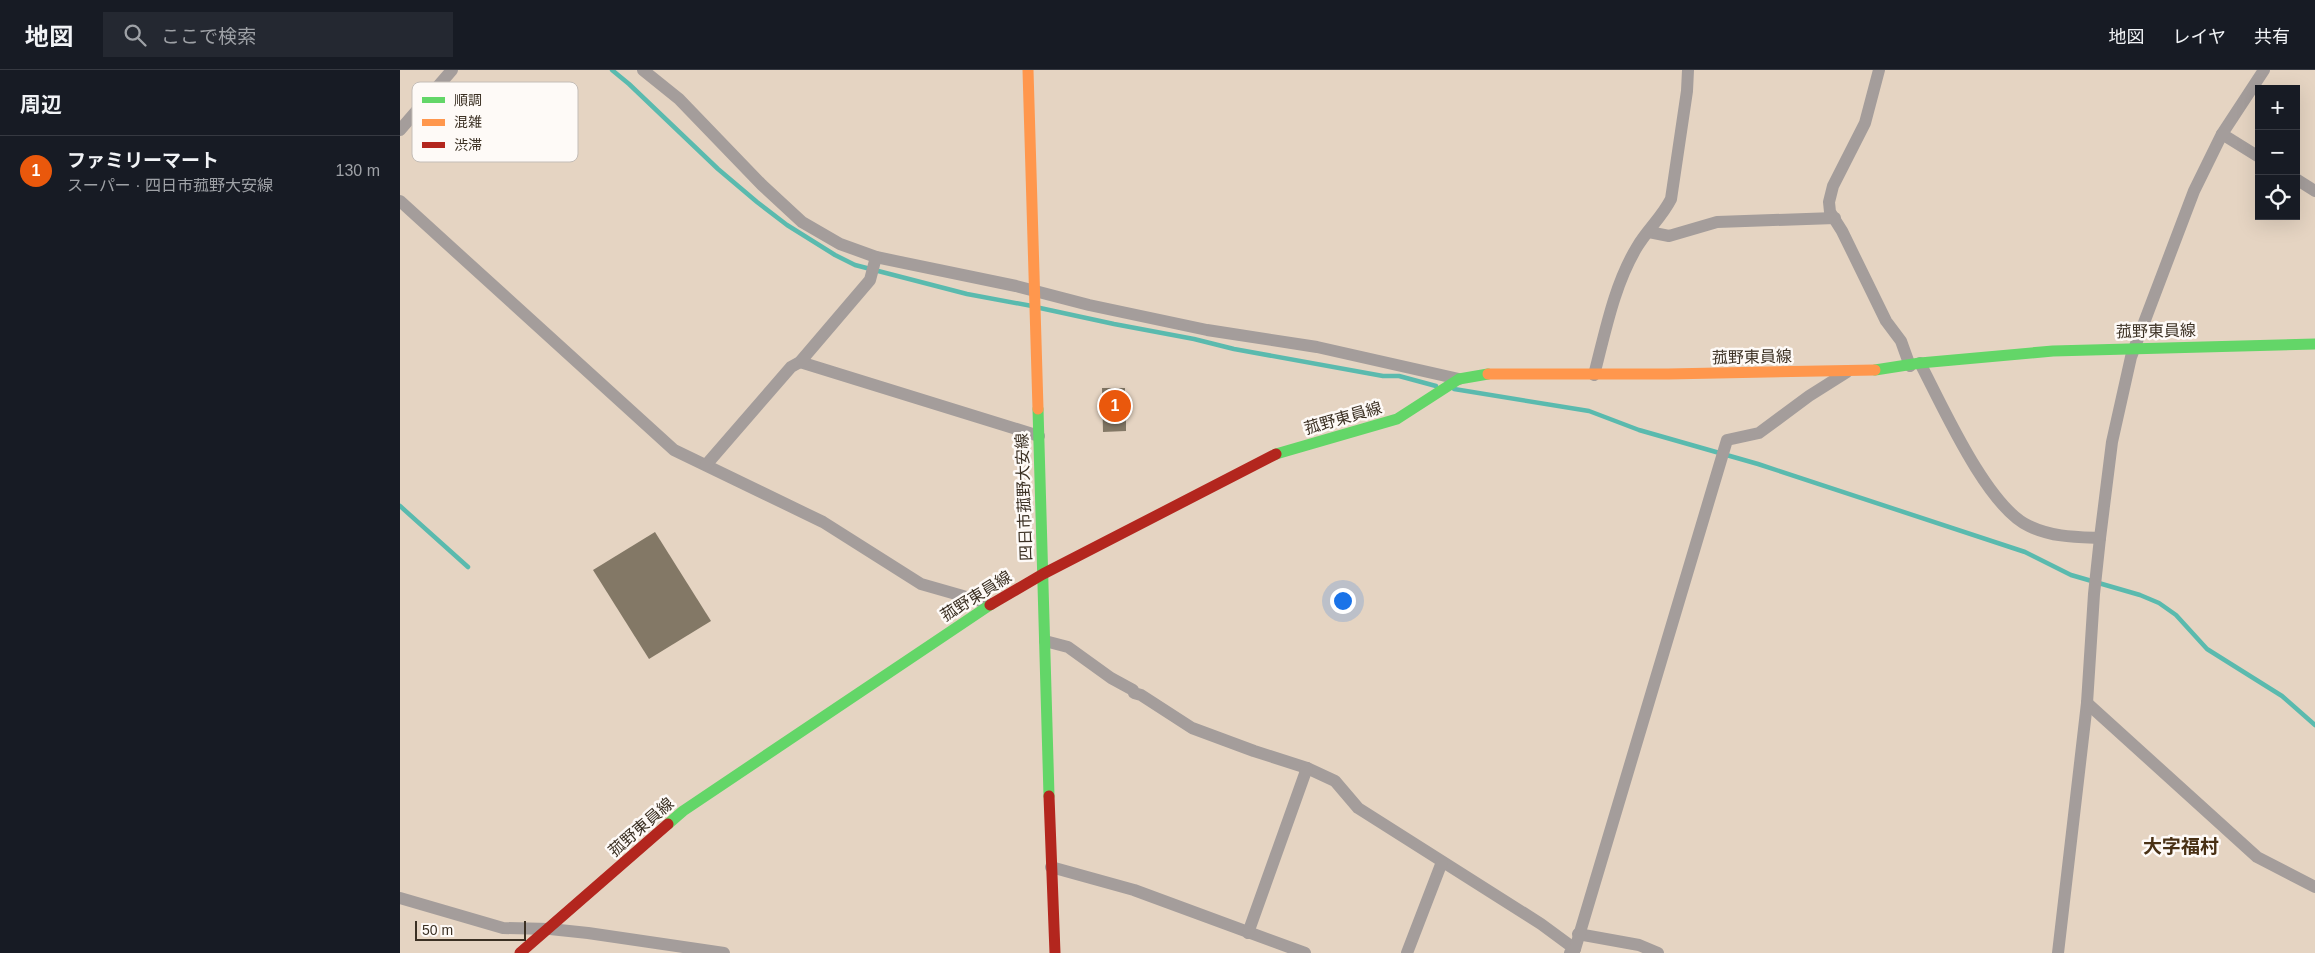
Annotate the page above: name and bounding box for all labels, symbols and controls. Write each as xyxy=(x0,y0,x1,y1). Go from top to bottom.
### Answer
search box xyxy=(103,12,453,57)
icon: search xyxy=(121,21,149,49)
text: 地図 xyxy=(25,23,73,50)
text: ここで検索 xyxy=(161,26,256,47)
text: 地図 xyxy=(2109,27,2145,47)
text: レイヤ xyxy=(2173,27,2226,47)
text: 共有 xyxy=(2254,27,2290,47)
legend xyxy=(412,82,578,162)
map controls xyxy=(2255,85,2300,220)
button: + xyxy=(2255,85,2300,130)
text: 順調 xyxy=(454,92,482,108)
text: 周辺 xyxy=(20,93,62,116)
text: 混雑 xyxy=(454,114,482,130)
button: − xyxy=(2255,130,2300,175)
text: 渋滞 xyxy=(454,137,482,153)
text: ファミリーマート xyxy=(67,150,219,171)
text: 1 xyxy=(32,162,40,179)
text: 130 m xyxy=(336,162,380,179)
button: locate xyxy=(2255,175,2300,220)
text: スーパー · 四日市菰野大安線 xyxy=(67,177,273,194)
street label: 菰野東員線 xyxy=(2116,322,2196,340)
street label: 菰野東員線 xyxy=(1712,348,1792,366)
pin: 1 xyxy=(1099,387,1131,425)
street label: 菰野東員線 xyxy=(1302,399,1384,437)
street label: 四日市菰野大安線 xyxy=(1013,433,1035,561)
street label: 菰野東員線 xyxy=(938,568,1014,624)
your location xyxy=(1330,588,1356,614)
street label: 菰野東員線 xyxy=(605,794,677,860)
district label: 大字福村 xyxy=(2143,836,2219,857)
scale bar xyxy=(415,918,526,941)
text: 50 m xyxy=(422,922,453,938)

